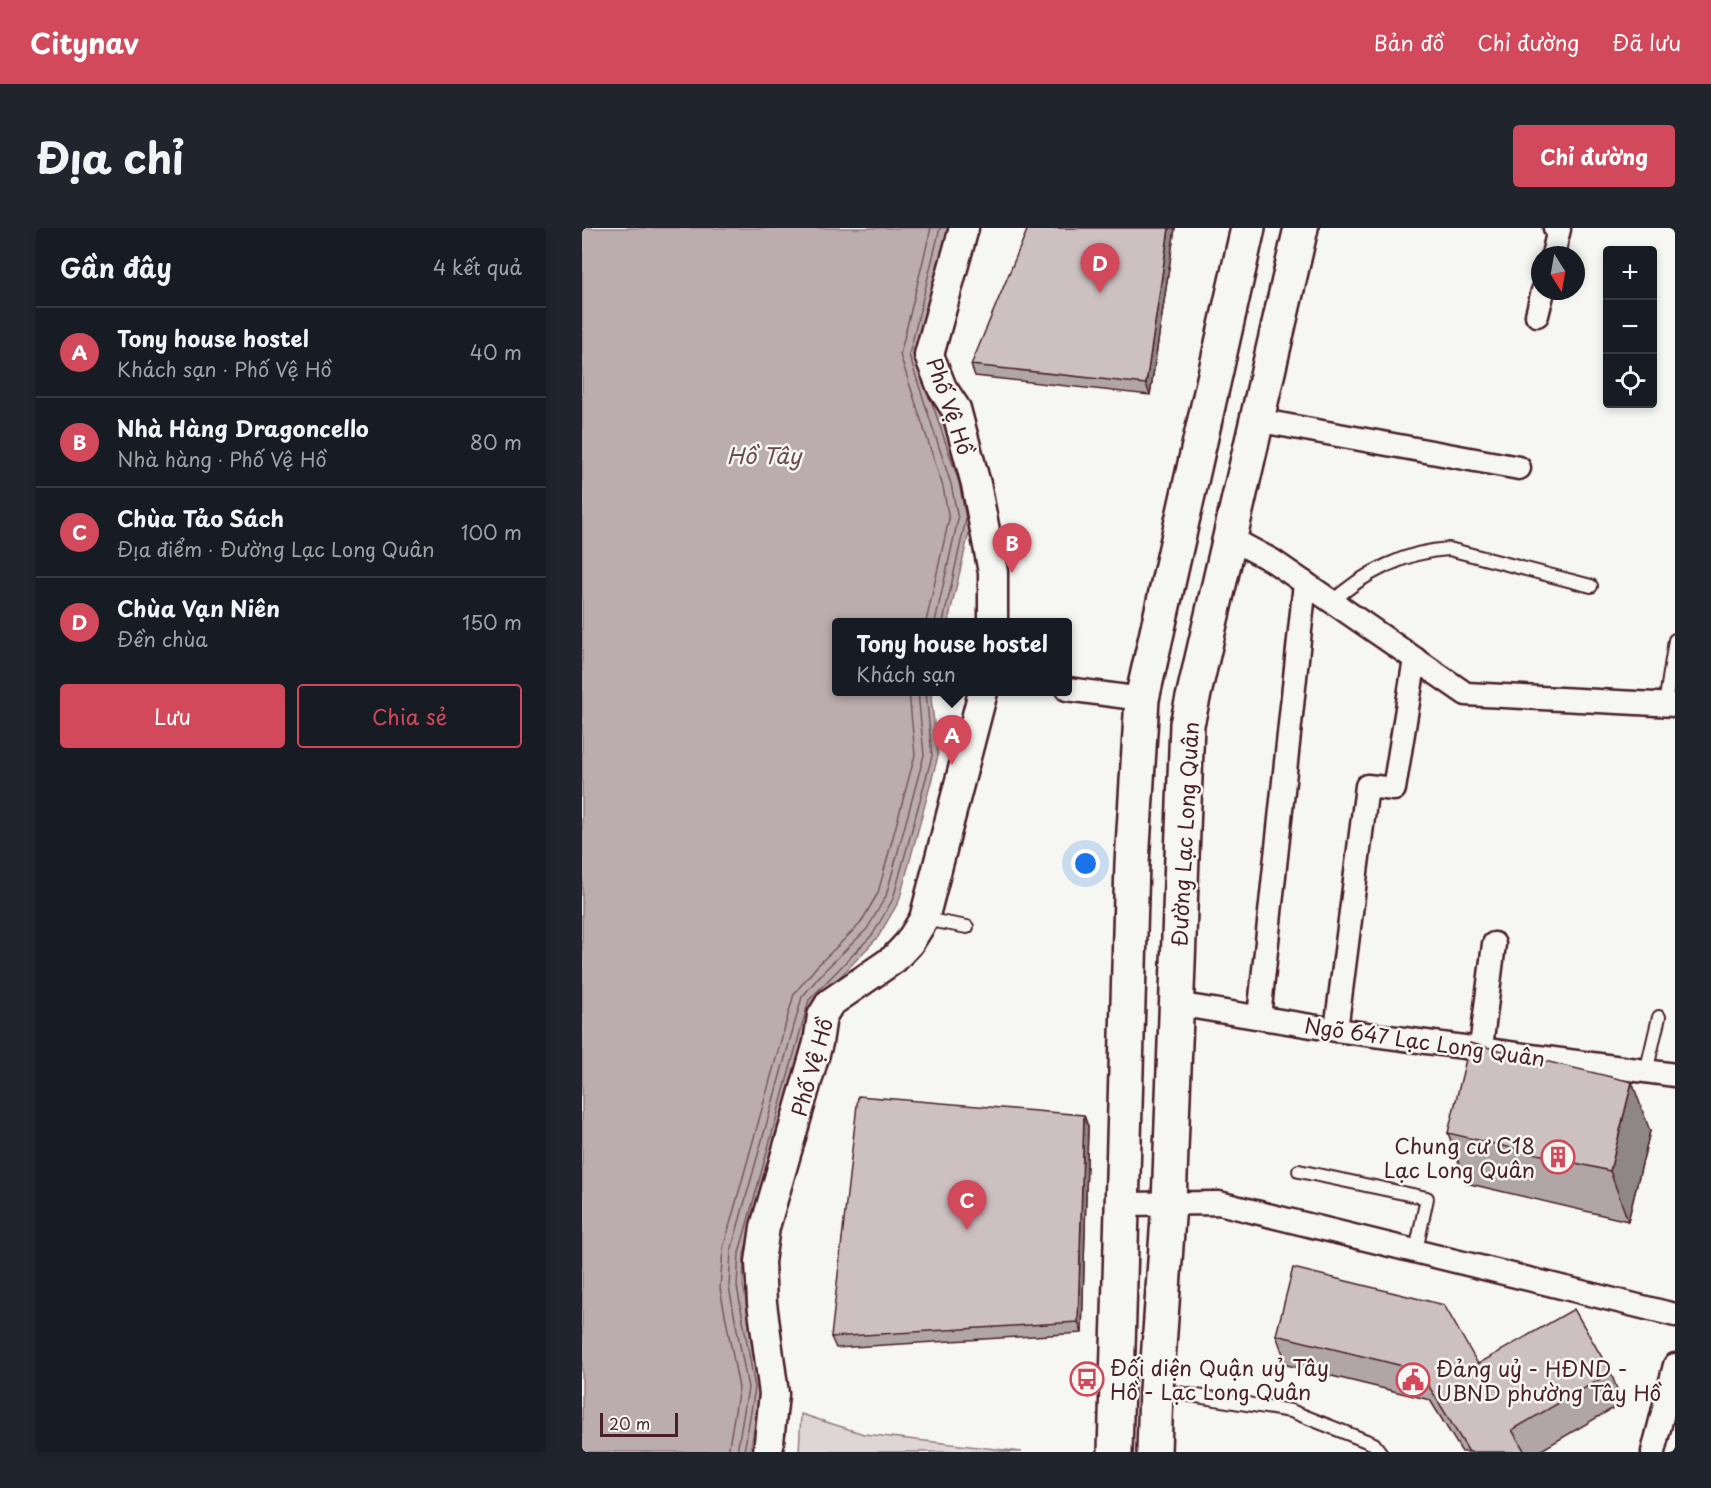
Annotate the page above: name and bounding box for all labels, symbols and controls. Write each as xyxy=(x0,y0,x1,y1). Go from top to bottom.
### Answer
text: Citynav xyxy=(30,21,139,64)
text: Bản đồ xyxy=(1374,26,1444,58)
text: Chỉ đường xyxy=(1477,26,1579,58)
text: Đã lưu xyxy=(1612,26,1681,58)
text: Địa chỉ xyxy=(36,125,184,188)
button: Chỉ đường xyxy=(1513,125,1675,187)
pin: D xyxy=(1080,244,1120,293)
north arrow xyxy=(1531,246,1585,300)
map controls xyxy=(1603,246,1657,408)
button: + xyxy=(1603,246,1657,300)
text: Gần đây xyxy=(60,248,172,287)
text: 4 kết quả xyxy=(433,252,522,282)
button: − xyxy=(1603,300,1657,354)
text: Tony house hostel xyxy=(117,321,309,354)
text: A xyxy=(72,337,87,367)
text: 40 m xyxy=(470,337,522,367)
street label: Phố Vệ Hồ xyxy=(919,353,983,460)
text: Khách sạn · Phố Vệ Hồ xyxy=(117,354,332,384)
button: locate xyxy=(1603,354,1657,408)
text: Nhà Hàng Dragoncello xyxy=(117,411,369,444)
text: B xyxy=(73,427,86,457)
text: 80 m xyxy=(470,427,522,457)
water label: Hồ Tây xyxy=(727,438,803,471)
text: Nhà hàng · Phố Vệ Hồ xyxy=(117,444,327,474)
text: Chùa Tảo Sách xyxy=(117,501,284,534)
text: C xyxy=(72,517,87,547)
text: 100 m xyxy=(461,517,522,547)
pin: B xyxy=(992,524,1032,573)
text: Địa điểm · Đường Lạc Long Quân xyxy=(117,534,435,564)
text: Chùa Vạn Niên xyxy=(117,591,280,624)
text: D xyxy=(72,607,87,637)
text: 150 m xyxy=(462,607,522,637)
popup xyxy=(832,618,1072,696)
text: Đền chùa xyxy=(117,624,208,654)
text: Tony house hostel xyxy=(856,626,1048,659)
text: Khách sạn xyxy=(856,659,956,689)
button: Lưu xyxy=(60,684,285,748)
button: Chia sẻ xyxy=(297,684,522,748)
pin: A xyxy=(932,716,971,765)
street label: Đường Lạc Long Quân xyxy=(1162,721,1206,947)
your location xyxy=(1071,849,1100,878)
street label: Ngõ 647 Lạc Long Quân xyxy=(1303,1008,1547,1074)
street label: Phố Vệ Hồ xyxy=(782,1013,841,1120)
place label: Chung cư C18 Lạc Long Quân xyxy=(1384,1129,1535,1185)
building icon: Chung cư C18 Lạc Long Quân xyxy=(1540,1139,1576,1175)
pin: C xyxy=(948,1180,986,1230)
place label: Đối diện Quận uỷ Tây Hồ - Lạc Long Quân xyxy=(1110,1351,1329,1407)
place label: Đảng uỷ - HĐND - UBND phường Tây Hồ xyxy=(1436,1352,1662,1408)
bus stop icon: Đối diện Quận uỷ Tây Hồ - Lạc Long Quân xyxy=(1069,1361,1105,1397)
public building icon: Đảng uỷ - HĐND - UBND phường Tây Hồ xyxy=(1395,1362,1431,1398)
scale bar xyxy=(600,1410,678,1438)
text: 20 m xyxy=(609,1411,650,1435)

